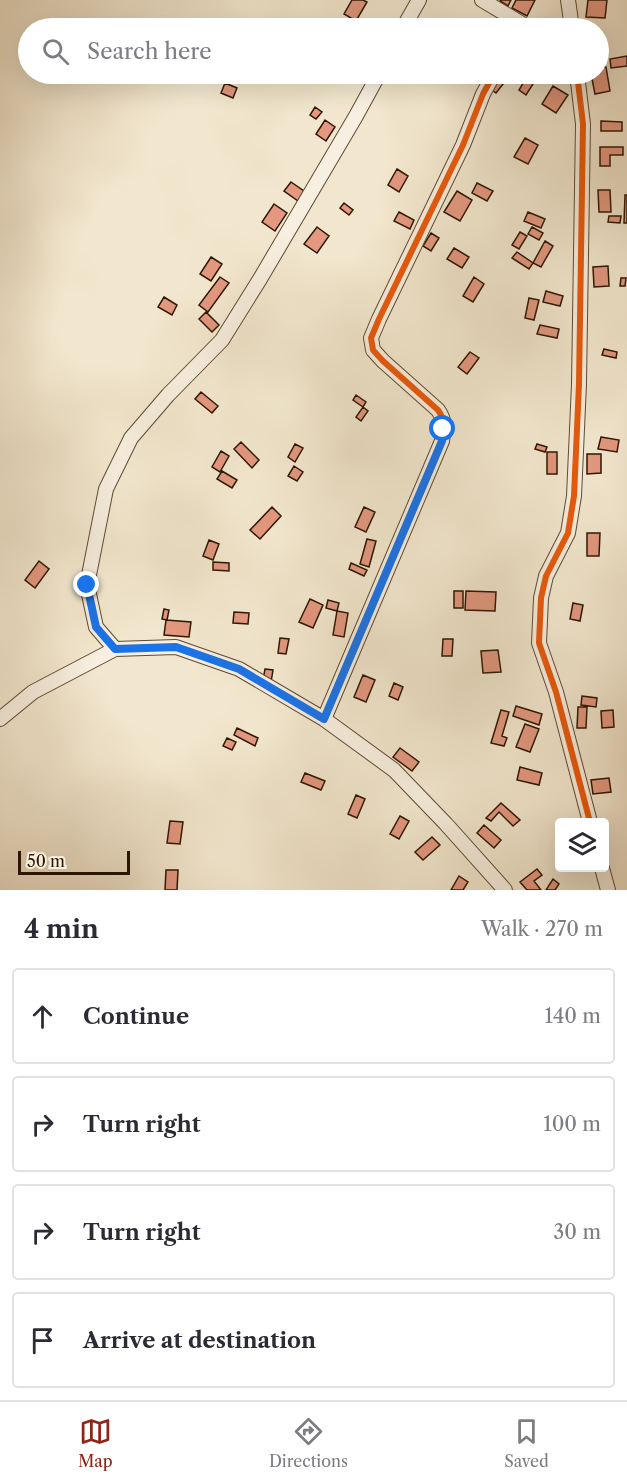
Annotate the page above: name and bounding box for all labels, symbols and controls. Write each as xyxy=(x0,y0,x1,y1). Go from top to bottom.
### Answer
search box xyxy=(18,18,609,84)
icon: search xyxy=(39,35,72,68)
text: Search here xyxy=(87,38,212,65)
route start xyxy=(429,415,455,441)
route end xyxy=(73,571,99,597)
map controls xyxy=(555,818,609,872)
button: layers xyxy=(555,818,609,872)
scale bar xyxy=(18,848,130,876)
text: 50 m xyxy=(27,851,65,871)
text: 4 min xyxy=(24,913,99,945)
text: Walk · 270 m xyxy=(481,917,603,941)
icon: ahead xyxy=(26,1000,59,1033)
text: Continue xyxy=(83,1003,189,1030)
text: 140 m xyxy=(544,1004,601,1028)
icon: right xyxy=(26,1108,59,1141)
text: Turn right xyxy=(83,1111,201,1138)
text: 100 m xyxy=(543,1112,601,1136)
icon: right xyxy=(26,1216,59,1249)
text: Turn right xyxy=(83,1219,201,1246)
text: 30 m xyxy=(553,1220,601,1244)
icon: arrive xyxy=(26,1324,59,1357)
text: Arrive at destination xyxy=(83,1327,316,1354)
tab: Map xyxy=(78,1415,113,1471)
tab: Directions xyxy=(269,1415,348,1471)
tab: Saved xyxy=(504,1415,549,1471)

